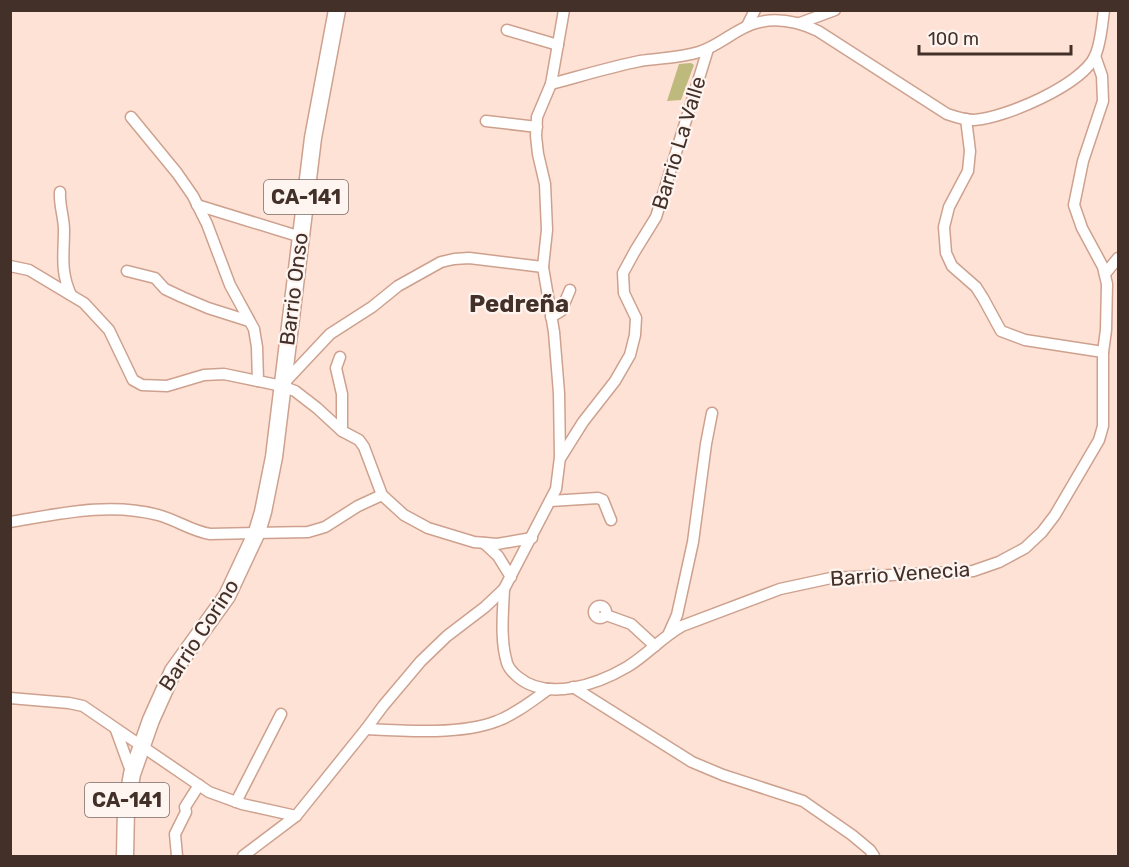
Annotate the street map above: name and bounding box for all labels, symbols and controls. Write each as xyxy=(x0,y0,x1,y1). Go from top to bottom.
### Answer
scale bar xyxy=(919,18,1070,56)
text: 100 m xyxy=(928,28,979,50)
street label: Barrio La Valle xyxy=(646,73,711,212)
road number: CA-141 xyxy=(264,180,348,214)
street label: Barrio Onso xyxy=(274,231,313,347)
district label: Pedreña xyxy=(469,290,569,318)
street label: Barrio Venecia xyxy=(829,556,971,591)
street label: Barrio Corino xyxy=(153,574,244,695)
road number: CA-141 xyxy=(85,783,169,817)

